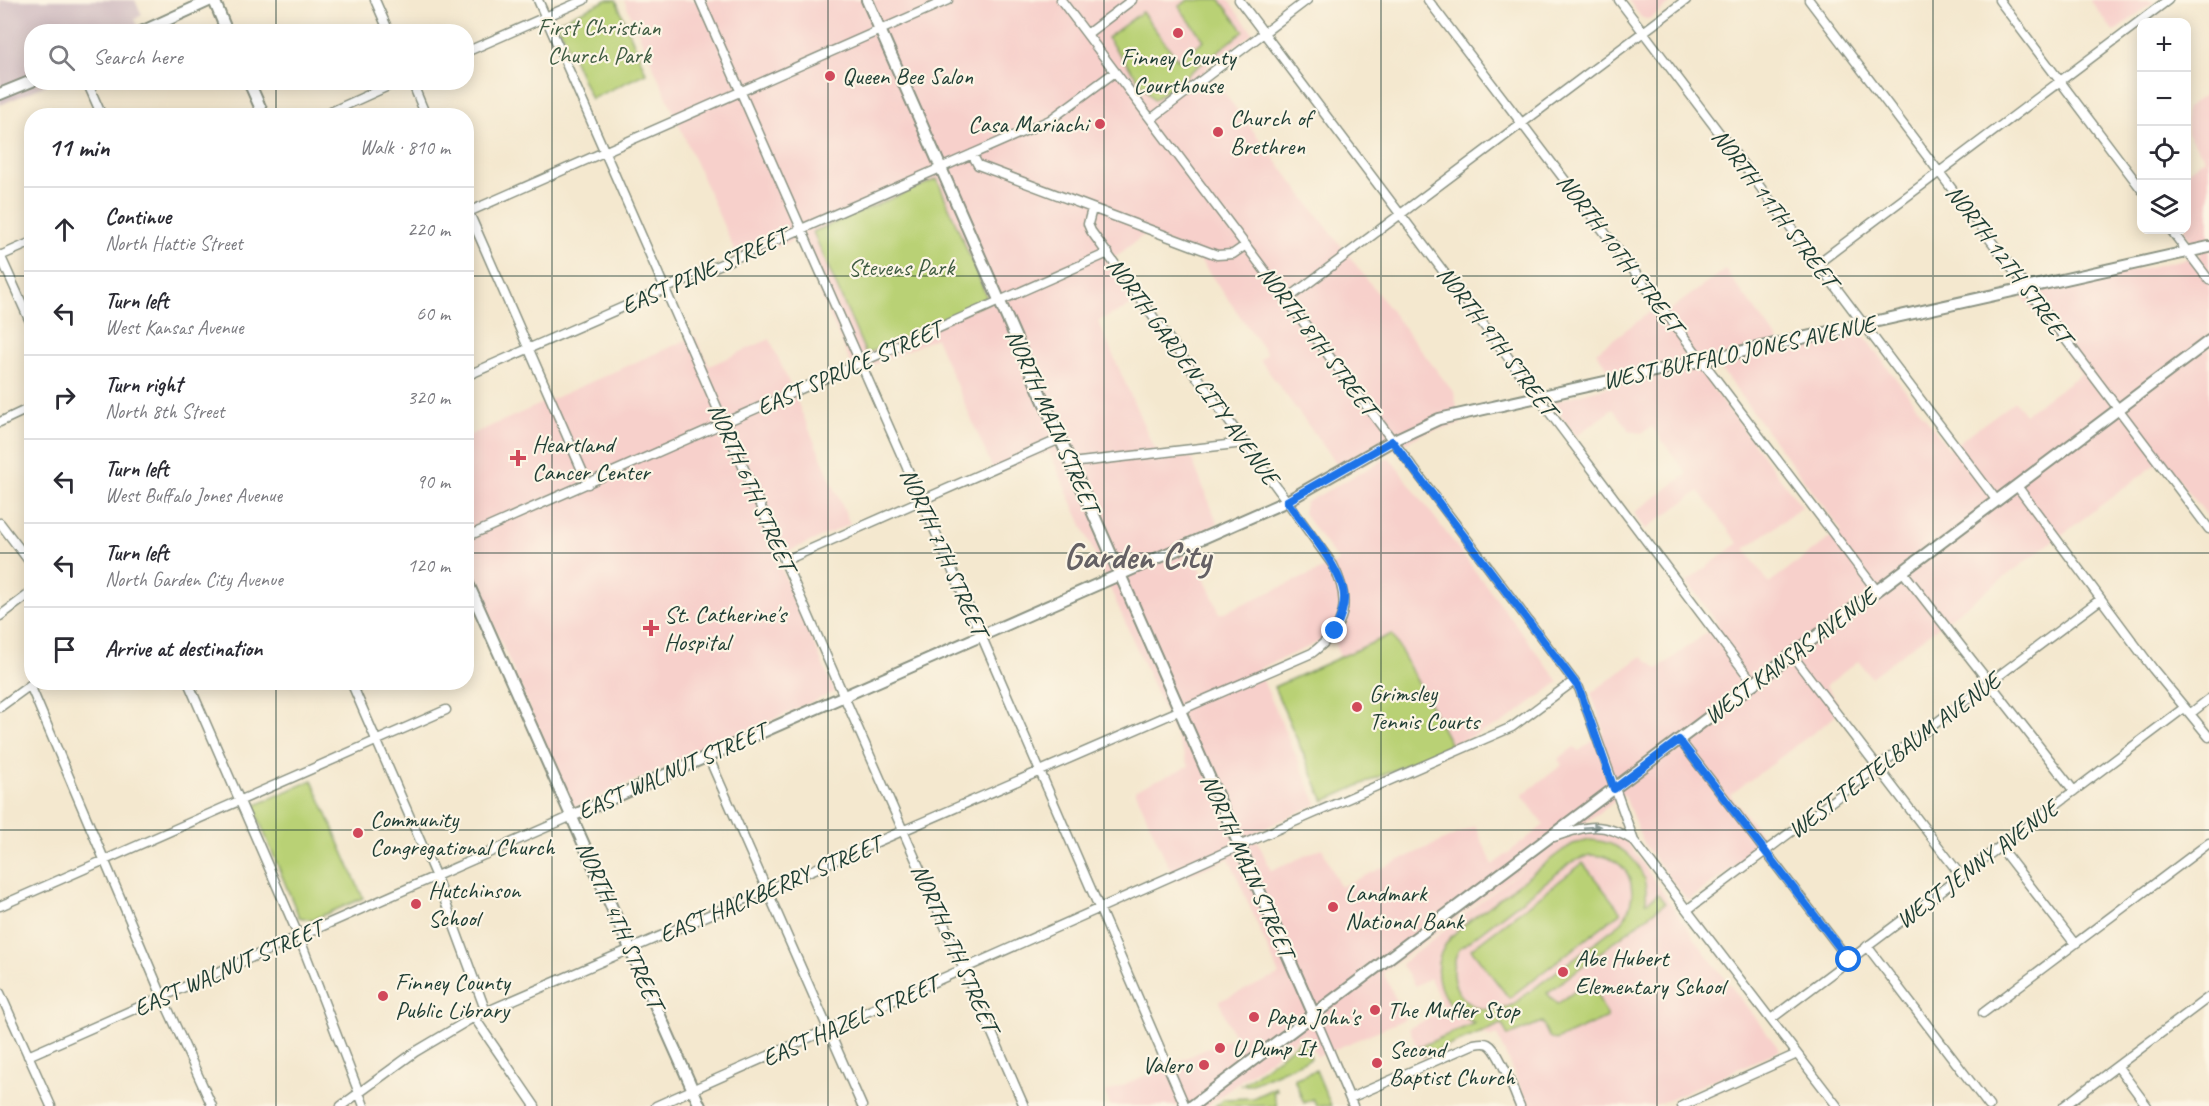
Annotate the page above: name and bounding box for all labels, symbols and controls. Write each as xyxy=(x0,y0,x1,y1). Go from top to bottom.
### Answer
park label: First Christian Church Park xyxy=(537,12,661,70)
map controls xyxy=(2137,18,2191,234)
button: + xyxy=(2137,18,2191,72)
search box xyxy=(24,24,474,90)
marker: Finney County Courthouse xyxy=(1171,26,1185,40)
icon: search xyxy=(45,41,78,74)
place label: Finney County Courthouse xyxy=(1121,42,1237,100)
text: Search here xyxy=(93,43,183,71)
place label: Queen Bee Salon xyxy=(842,61,973,91)
marker: Queen Bee Salon xyxy=(823,69,837,83)
button: − xyxy=(2137,72,2191,126)
place label: Church of Brethren xyxy=(1230,103,1316,161)
place label: Casa Mariachi xyxy=(968,109,1092,139)
marker: Casa Mariachi xyxy=(1093,117,1107,131)
street label: NORTH 11TH STREET xyxy=(1705,123,1848,298)
marker: Church of Brethren xyxy=(1211,125,1225,139)
button: locate xyxy=(2137,126,2191,180)
text: 11 min xyxy=(48,131,110,164)
text: Walk · 810 m xyxy=(360,135,450,160)
street label: NORTH 10TH STREET xyxy=(1550,168,1693,343)
street label: NORTH 12TH STREET xyxy=(1939,179,2082,354)
button: layers xyxy=(2137,180,2191,234)
text: Continue xyxy=(105,203,171,231)
icon: ahead xyxy=(48,213,81,246)
text: 220 m xyxy=(407,217,450,242)
street label: EAST PINE STREET xyxy=(617,219,797,321)
text: North Hattie Street xyxy=(105,231,243,256)
street label: NORTH GARDEN CITY AVENUE xyxy=(1100,251,1287,493)
park label: Stevens Park xyxy=(848,252,956,282)
street label: NORTH 8TH STREET xyxy=(1252,260,1388,427)
street label: NORTH 9TH STREET xyxy=(1431,260,1567,427)
text: Turn left xyxy=(105,287,169,315)
icon: left xyxy=(48,297,81,330)
text: 60 m xyxy=(416,301,450,326)
street label: WEST BUFFALO JONES AVENUE xyxy=(1600,308,1881,396)
street label: EAST SPRUCE STREET xyxy=(752,312,951,422)
text: West Kansas Avenue xyxy=(105,315,243,340)
street label: NORTH MAIN STREET xyxy=(999,325,1109,522)
text: Turn right xyxy=(105,371,182,399)
icon: right xyxy=(48,381,81,414)
text: 320 m xyxy=(407,385,450,410)
street label: NORTH 6TH STREET xyxy=(702,398,805,581)
text: North 8th Street xyxy=(105,399,224,424)
place label: Heartland Cancer Center xyxy=(532,429,652,487)
marker: Heartland Cancer Center xyxy=(509,449,527,467)
text: Turn left xyxy=(105,455,169,483)
street label: NORTH 7TH STREET xyxy=(894,463,997,646)
icon: left xyxy=(48,465,81,498)
text: 90 m xyxy=(416,469,450,494)
text: West Buffalo Jones Avenue xyxy=(105,483,282,508)
district label: Garden City xyxy=(1064,533,1213,579)
text: Turn left xyxy=(105,539,169,567)
icon: left xyxy=(48,549,81,582)
text: 120 m xyxy=(407,553,450,578)
text: North Garden City Avenue xyxy=(105,567,283,592)
street label: WEST KANSAS AVENUE xyxy=(1698,579,1885,731)
place label: St. Catherine's Hospital xyxy=(664,599,789,657)
route end xyxy=(1321,617,1347,643)
marker: St. Catherine's Hospital xyxy=(642,619,660,637)
icon: arrive xyxy=(48,633,81,666)
text: Arrive at destination xyxy=(105,635,262,663)
street label: WEST TEITELBAUM AVENUE xyxy=(1782,663,2009,845)
place label: Grimsley Tennis Courts xyxy=(1369,678,1481,736)
marker: Grimsley Tennis Courts xyxy=(1350,700,1364,714)
street label: EAST WALNUT STREET xyxy=(573,714,776,826)
street label: NORTH MAIN STREET xyxy=(1194,770,1304,967)
street label: WEST JENNY AVENUE xyxy=(1890,791,2066,935)
place label: Community Congregational Church xyxy=(370,804,556,862)
one-way arrow xyxy=(1582,822,1601,831)
marker: Community Congregational Church xyxy=(351,826,365,840)
street label: EAST HACKBERRY STREET xyxy=(654,827,890,949)
street label: NORTH 4TH STREET xyxy=(570,836,673,1019)
street label: NORTH 6TH STREET xyxy=(905,859,1008,1042)
place label: Hutchinson School xyxy=(428,875,522,933)
place label: Landmark National Bank xyxy=(1345,878,1466,936)
marker: Hutchinson School xyxy=(409,897,423,911)
marker: Landmark National Bank xyxy=(1326,900,1340,914)
street label: EAST WALNUT STREET xyxy=(129,911,332,1023)
place label: Abe Hubert Elementary School xyxy=(1575,943,1729,1001)
route start xyxy=(1835,946,1861,972)
marker: Abe Hubert Elementary School xyxy=(1556,965,1570,979)
street label: EAST HAZEL STREET xyxy=(757,966,948,1073)
place label: Finney County Public Library xyxy=(395,967,511,1025)
marker: Finney County Public Library xyxy=(376,989,390,1003)
place label: The Mufler Stop xyxy=(1387,995,1521,1025)
place label: Papa John's xyxy=(1266,1002,1362,1032)
marker: The Mufler Stop xyxy=(1368,1003,1382,1017)
marker: Papa John's xyxy=(1247,1010,1261,1024)
place label: U Pump It xyxy=(1232,1033,1318,1063)
place label: Second Baptist Church xyxy=(1389,1034,1516,1092)
marker: U Pump It xyxy=(1213,1041,1227,1055)
place label: Valero xyxy=(1142,1050,1194,1080)
marker: Second Baptist Church xyxy=(1370,1056,1384,1070)
marker: Valero xyxy=(1197,1058,1211,1072)

